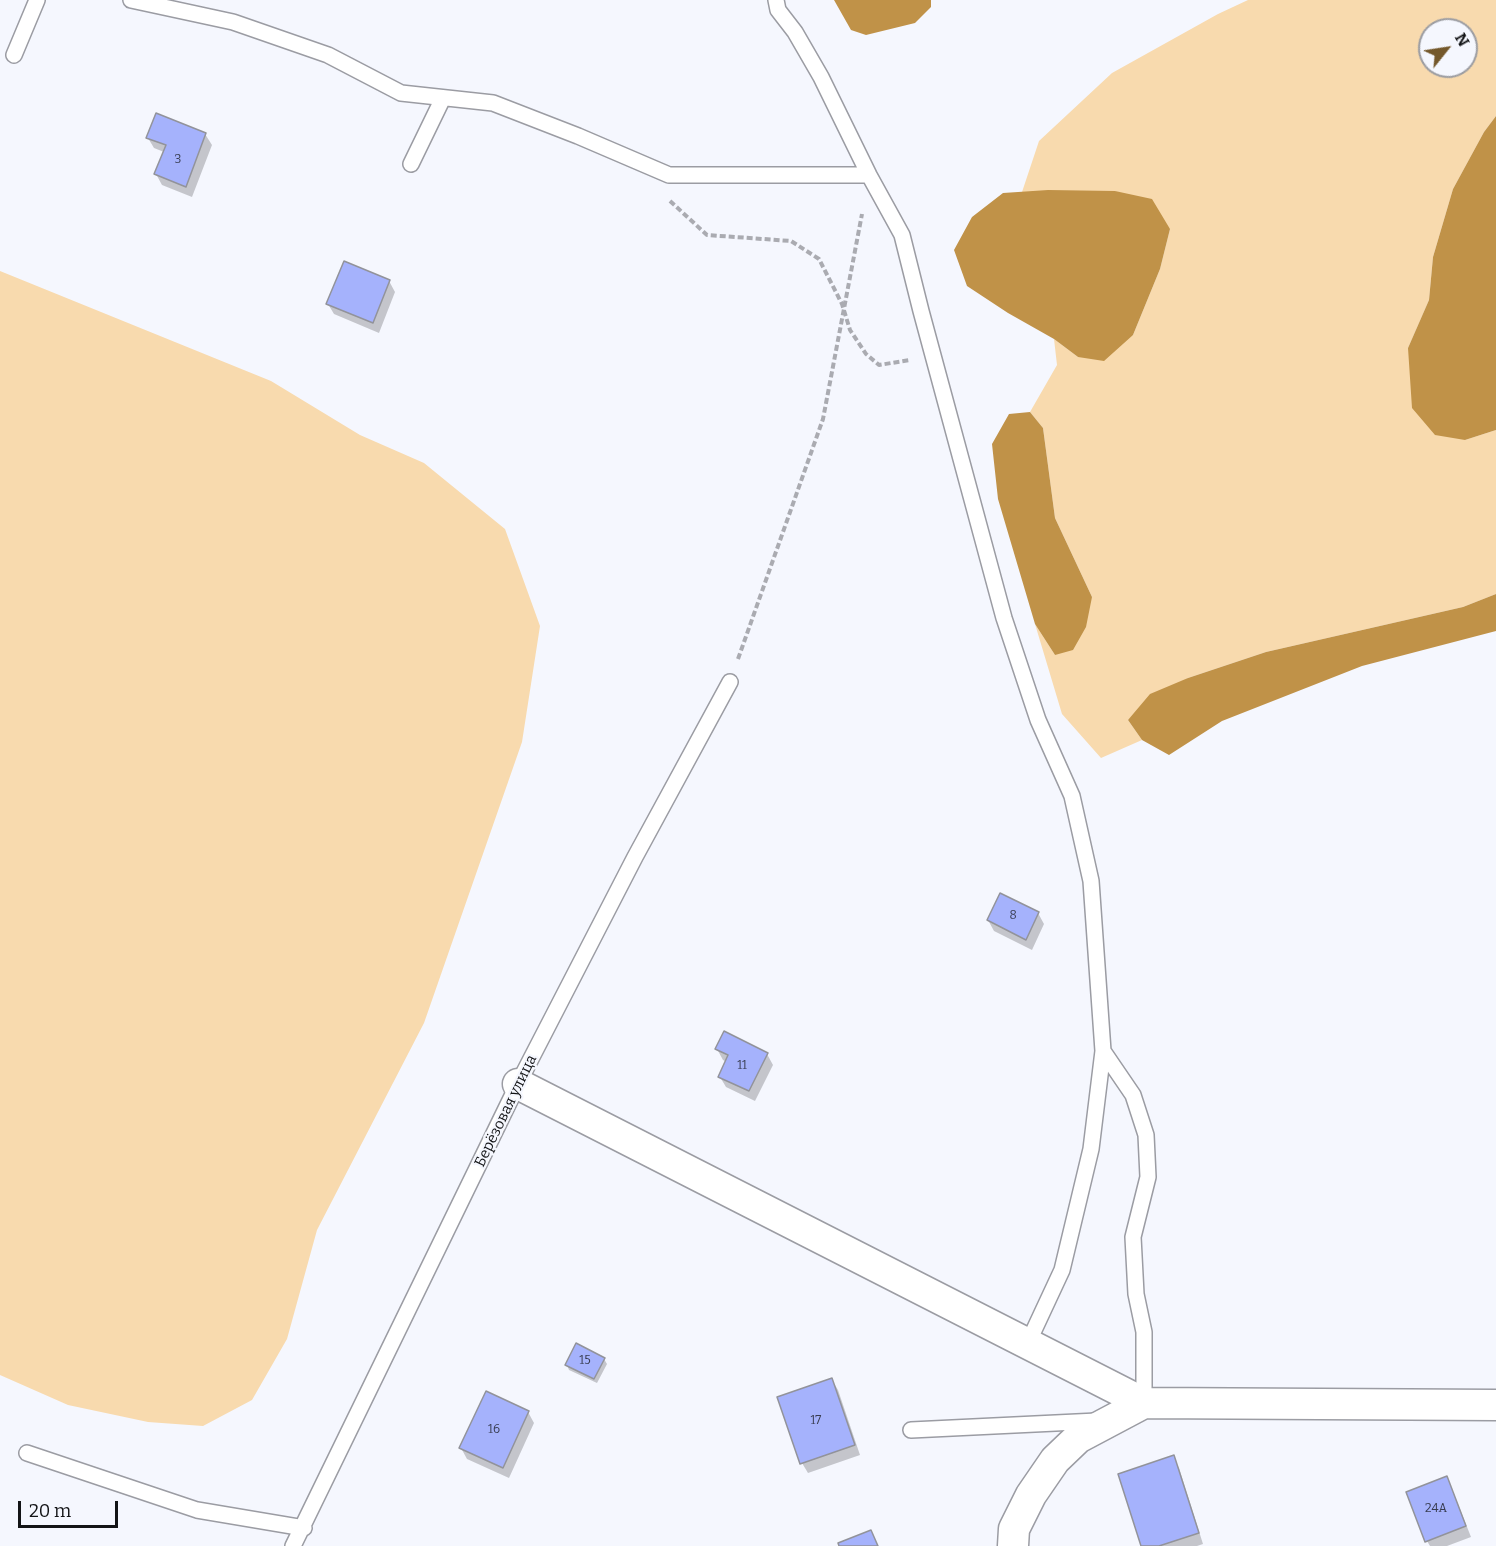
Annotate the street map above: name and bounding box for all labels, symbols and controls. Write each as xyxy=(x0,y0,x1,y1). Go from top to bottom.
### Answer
north arrow xyxy=(1418,18,1478,78)
text: N xyxy=(1451,30,1474,50)
house number: 3 xyxy=(175,153,181,167)
house number: 8 xyxy=(1009,909,1017,923)
street label: Берёзовая улица xyxy=(471,1052,541,1170)
house number: 11 xyxy=(737,1059,747,1073)
house number: 15 xyxy=(579,1354,591,1368)
house number: 17 xyxy=(811,1414,821,1428)
house number: 16 xyxy=(488,1423,500,1437)
scale bar xyxy=(21,1489,122,1527)
text: 20 m xyxy=(29,1500,71,1522)
house number: 24А xyxy=(1425,1502,1447,1516)

